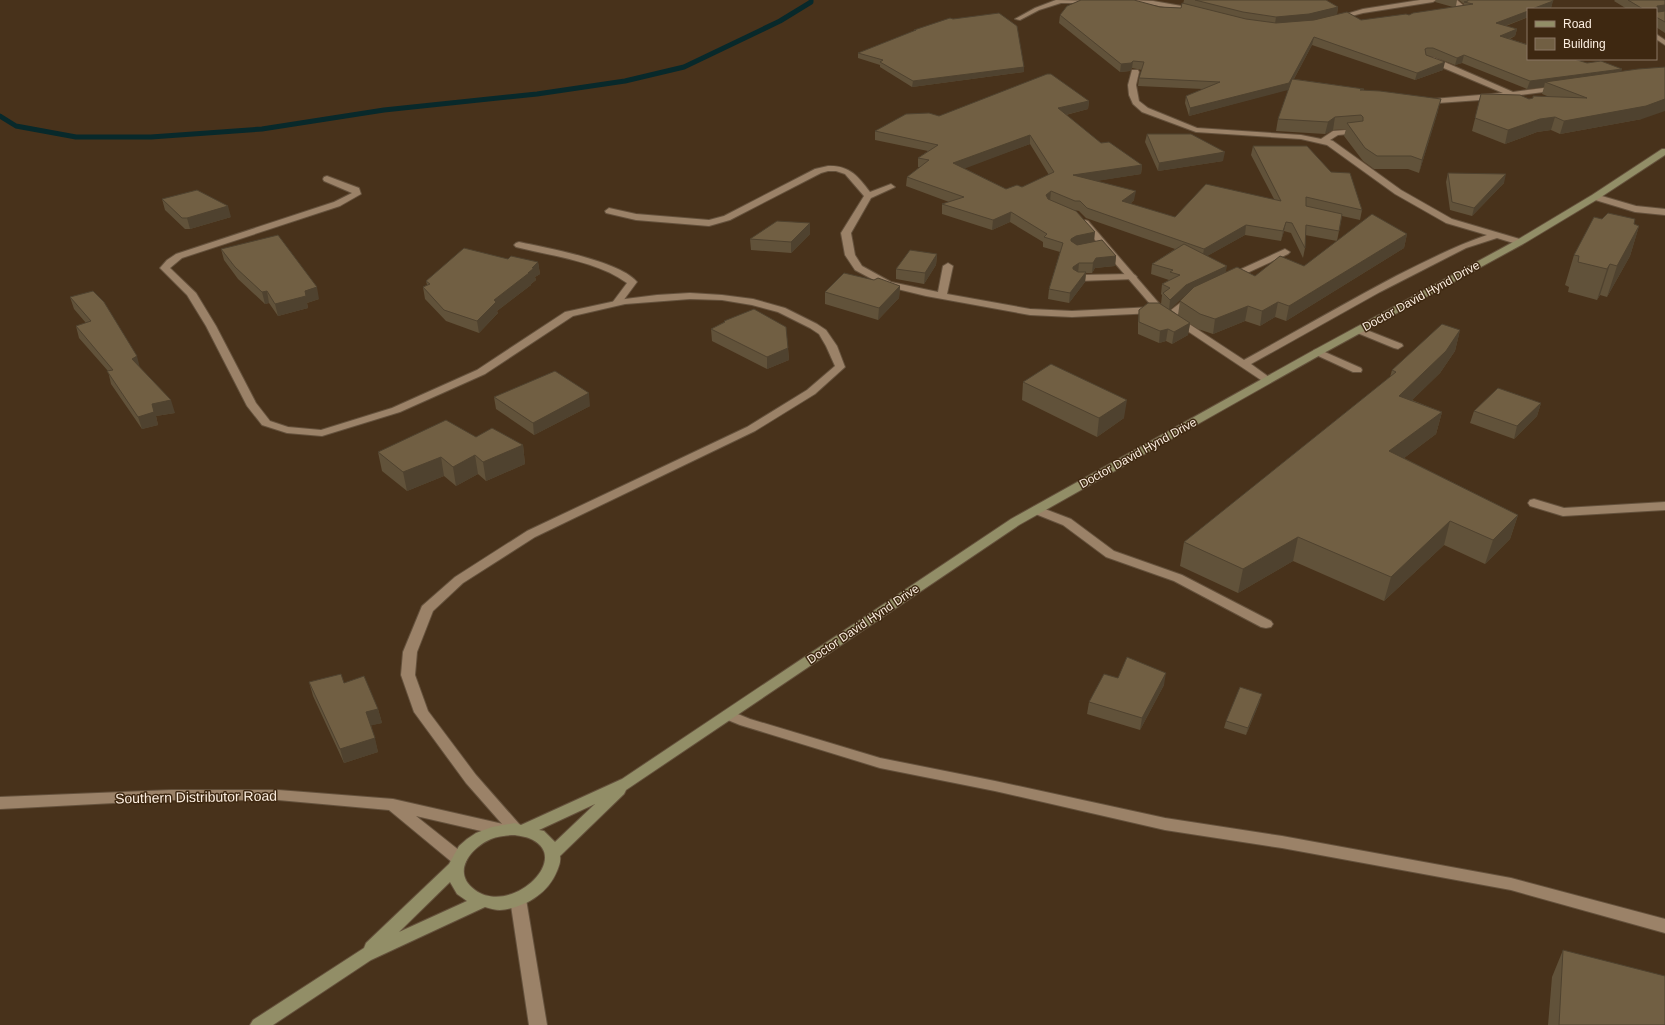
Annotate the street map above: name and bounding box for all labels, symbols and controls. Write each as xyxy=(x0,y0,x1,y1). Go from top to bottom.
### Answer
legend xyxy=(1527,8,1657,60)
text: Road xyxy=(1563,17,1592,31)
text: Building xyxy=(1563,37,1606,51)
street label: Doctor David Hynd Drive xyxy=(1360,258,1482,334)
street label: Doctor David Hynd Drive xyxy=(1077,415,1199,491)
street label: Doctor David Hynd Drive xyxy=(804,581,922,667)
street label: Southern Distributor Road xyxy=(115,788,277,806)

